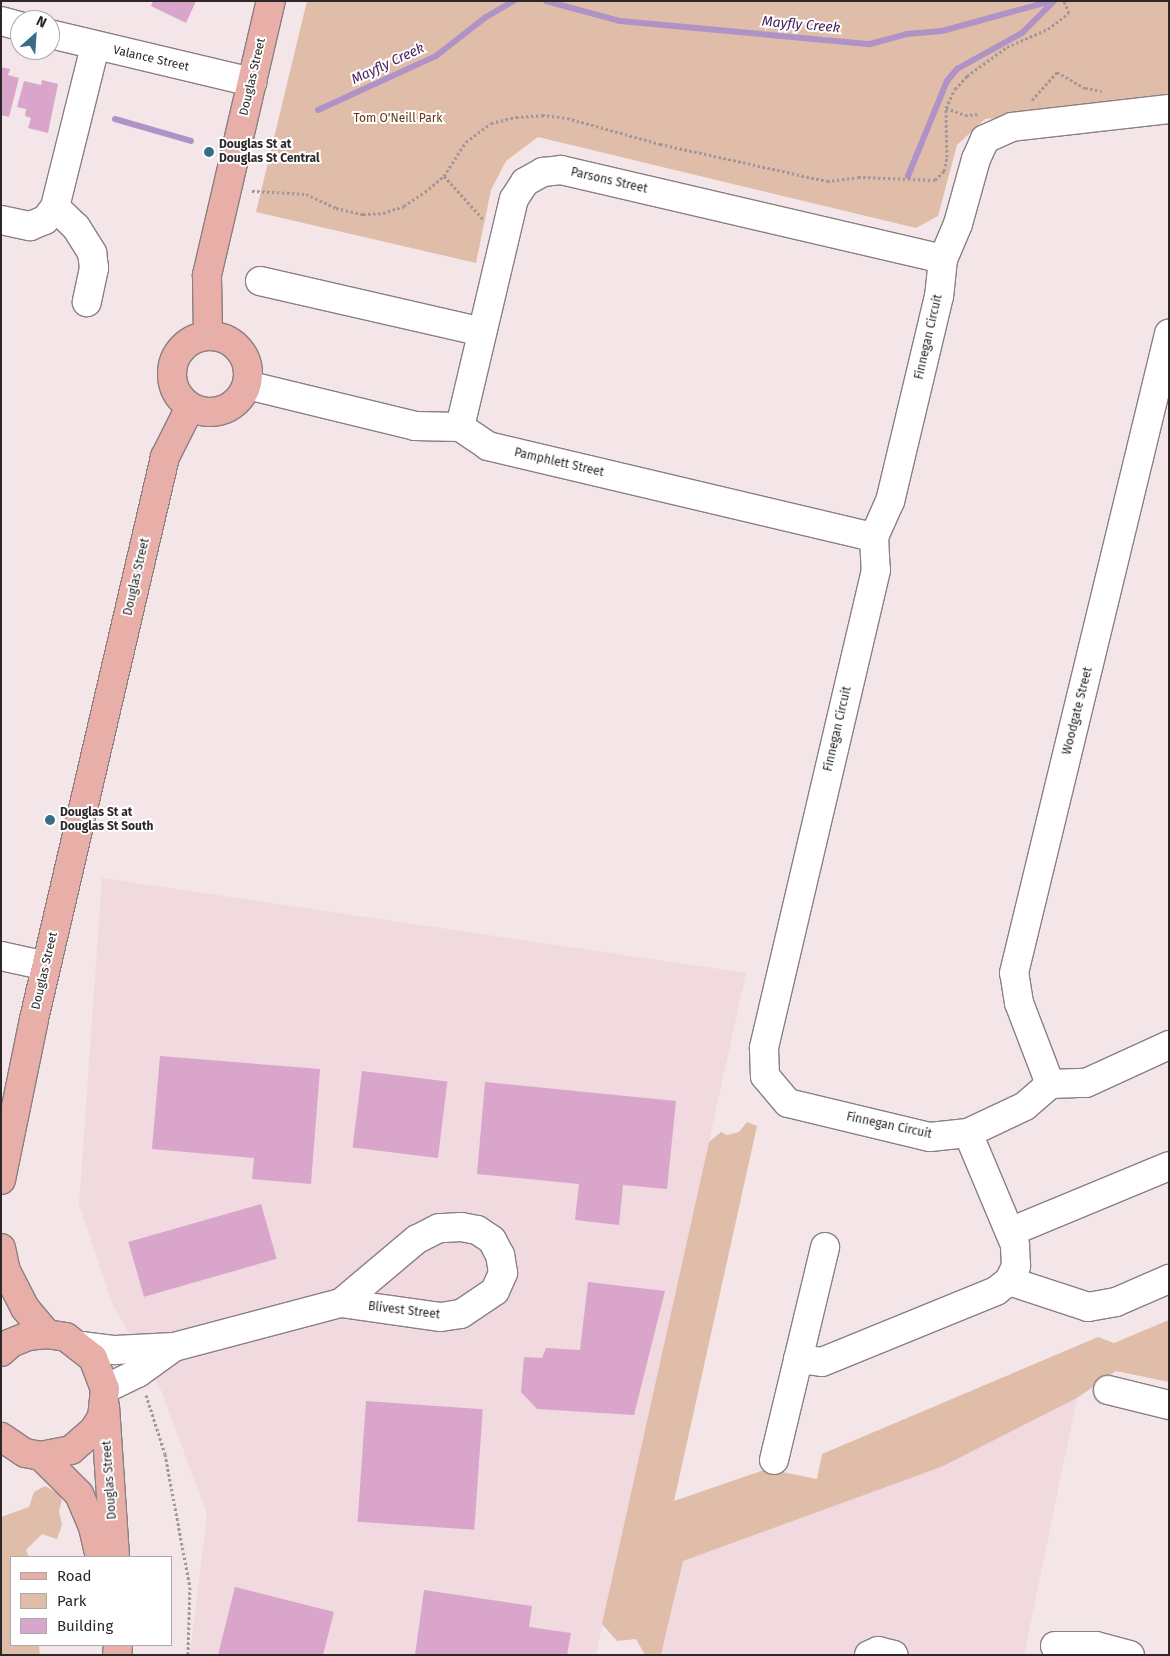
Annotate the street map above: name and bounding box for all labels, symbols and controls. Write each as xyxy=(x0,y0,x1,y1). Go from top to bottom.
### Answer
north arrow xyxy=(10,10,60,60)
text: N xyxy=(33,12,49,32)
water label: Mayfly Creek xyxy=(761,13,841,37)
street label: Douglas Street xyxy=(237,37,269,117)
water label: Mayfly Creek xyxy=(349,40,427,88)
street label: Valance Street xyxy=(112,43,190,75)
park label: Tom O'Neill Park xyxy=(354,112,442,126)
place label: Douglas St at Douglas St Central xyxy=(219,138,319,166)
marker: Douglas St at Douglas St Central xyxy=(203,146,215,158)
street label: Parsons Street xyxy=(569,165,649,197)
street label: Finnegan Circuit xyxy=(912,293,946,381)
street label: Pamphlett Street xyxy=(513,446,605,480)
street label: Douglas Street xyxy=(121,537,153,617)
street label: Woodgate Street xyxy=(1060,666,1096,756)
street label: Finnegan Circuit xyxy=(821,685,855,773)
place label: Douglas St at Douglas St South xyxy=(60,806,154,834)
marker: Douglas St at Douglas St South xyxy=(44,814,56,826)
street label: Douglas Street xyxy=(29,931,61,1011)
street label: Finnegan Circuit xyxy=(845,1110,933,1142)
street label: Blivest Street xyxy=(367,1299,441,1323)
street label: Douglas Street xyxy=(100,1440,120,1520)
legend xyxy=(10,1556,172,1646)
text: Road xyxy=(57,1567,92,1585)
text: Park xyxy=(57,1592,87,1610)
text: Building xyxy=(57,1617,113,1635)

